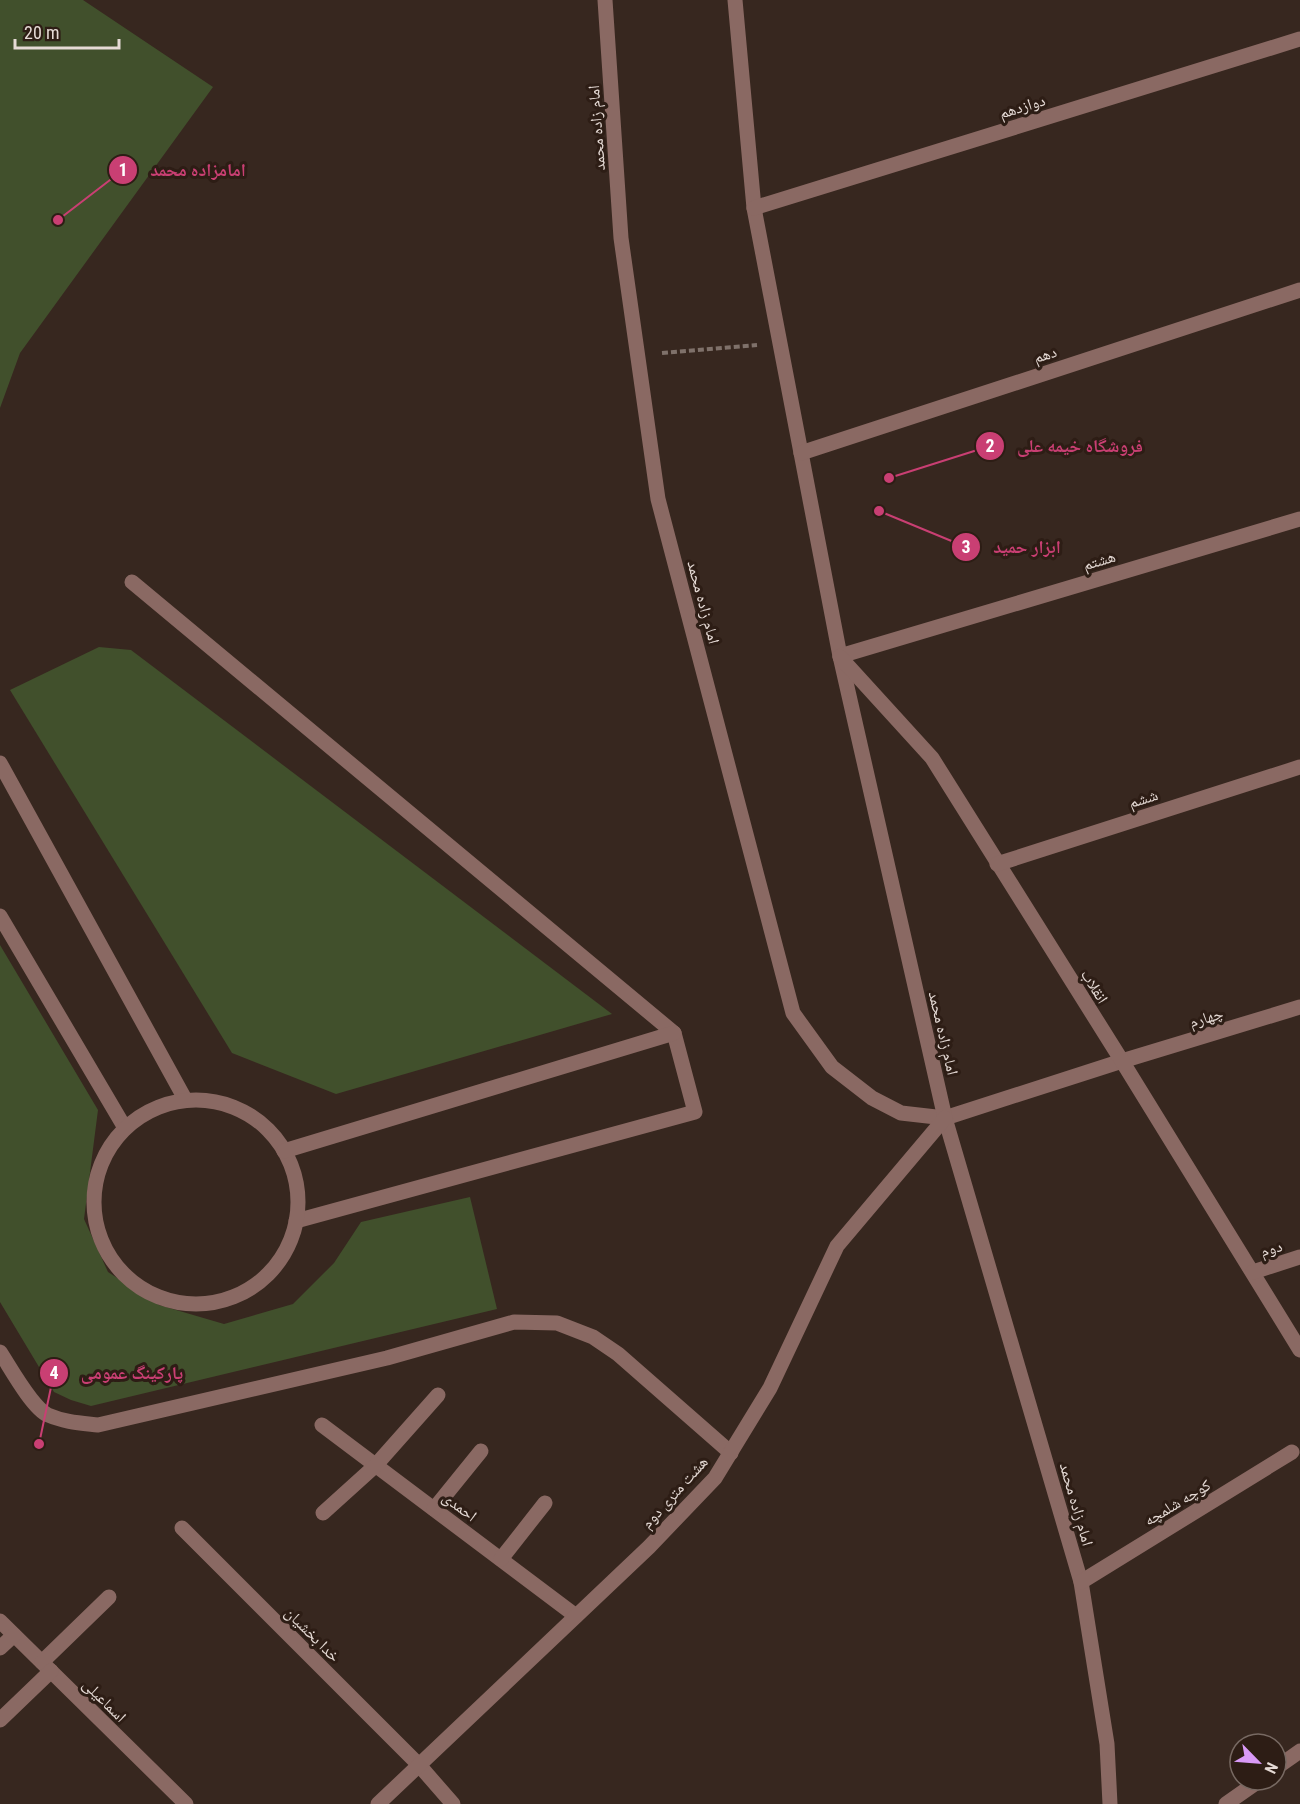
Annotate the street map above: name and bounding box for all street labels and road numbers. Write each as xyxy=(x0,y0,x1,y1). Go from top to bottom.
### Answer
street label: امام زاده محمد xyxy=(584,85,610,171)
street label: دوازدهم xyxy=(997,90,1048,123)
street label: دهم xyxy=(1031,342,1059,368)
street label: هشتم xyxy=(1081,547,1118,575)
street label: امام زاده محمد xyxy=(682,558,724,646)
street label: ششم xyxy=(1126,785,1160,813)
street label: انقلاب xyxy=(1077,966,1112,1007)
street label: امام زاده محمد xyxy=(924,989,962,1077)
street label: چهارم xyxy=(1187,1003,1226,1033)
street label: دوم xyxy=(1258,1236,1285,1262)
street label: هشت متری دوم xyxy=(637,1452,712,1533)
street label: امام زاده محمد xyxy=(1055,1460,1097,1548)
street label: کوچه شلمچه xyxy=(1141,1475,1214,1530)
street label: احمدی xyxy=(438,1487,481,1526)
street label: خدا بخشیان xyxy=(280,1603,344,1667)
street label: اسماعیلی xyxy=(78,1675,130,1727)

